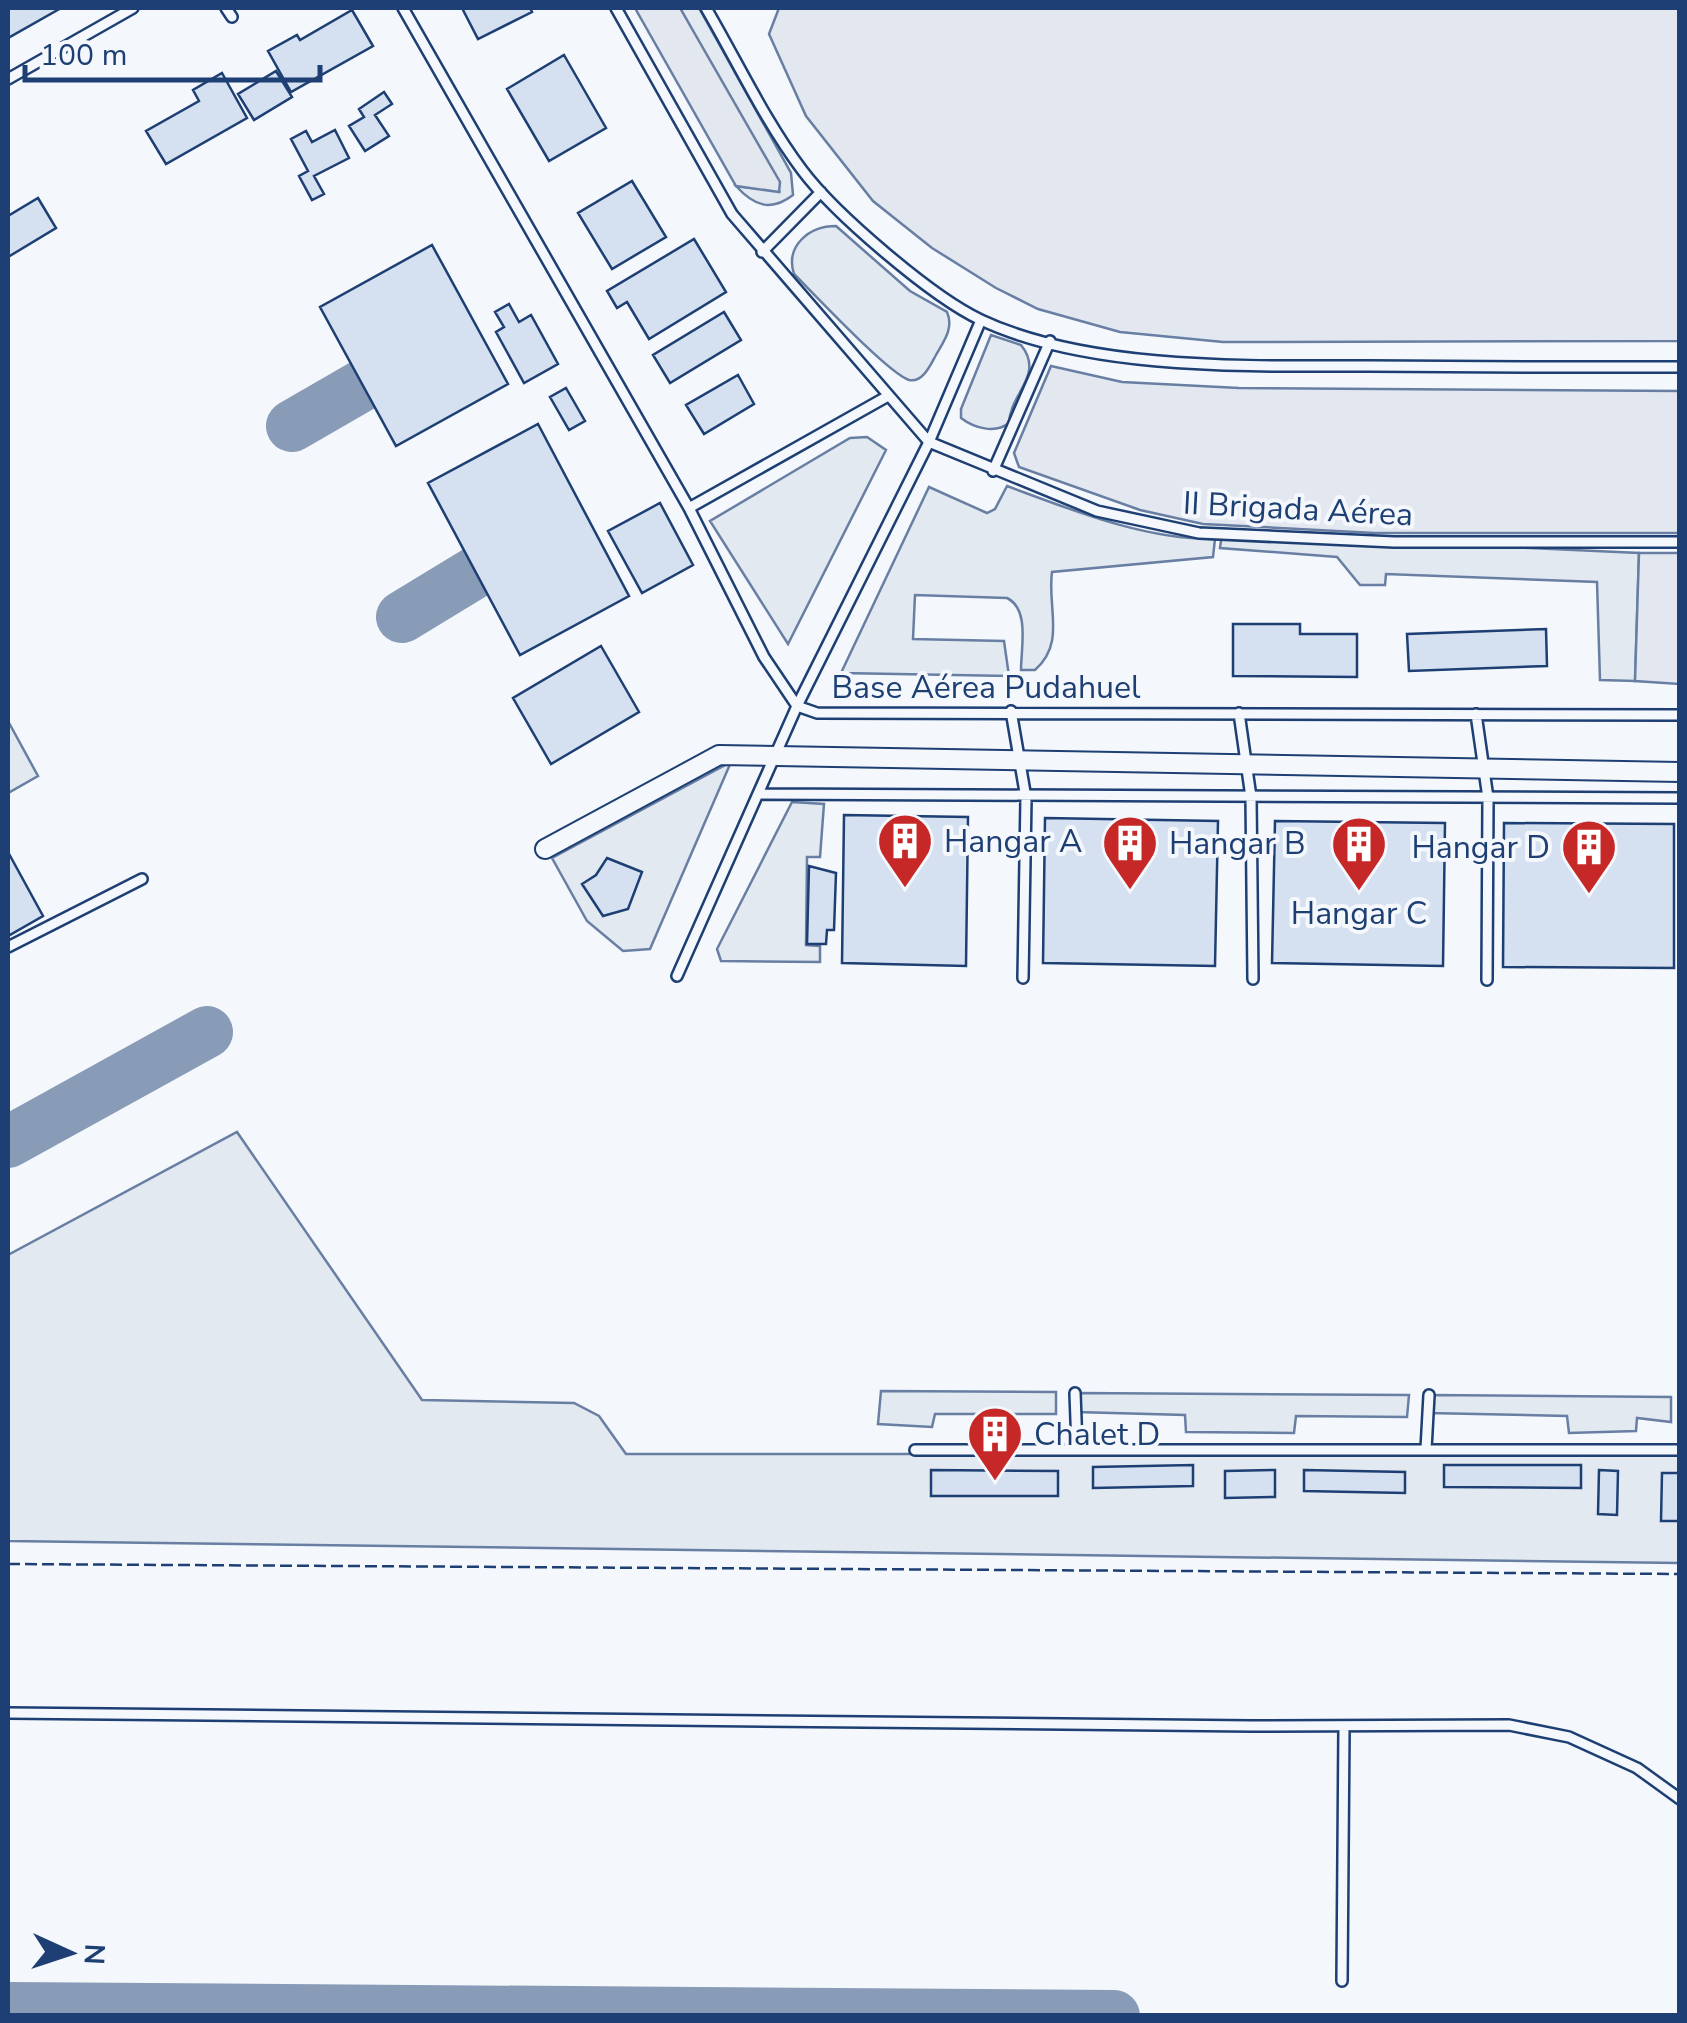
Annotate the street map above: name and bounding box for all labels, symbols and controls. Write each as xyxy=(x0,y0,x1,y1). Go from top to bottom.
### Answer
scale bar xyxy=(25,20,320,82)
text: 100 m xyxy=(40,35,127,76)
street label: II Brigada Aérea xyxy=(1182,482,1414,536)
street label: Base Aérea Pudahuel xyxy=(831,666,1141,709)
building icon: Hangar A xyxy=(875,811,935,890)
building icon: Hangar B xyxy=(1100,813,1160,892)
building icon: Hangar C xyxy=(1329,814,1389,893)
building icon: Hangar D xyxy=(1559,817,1619,896)
place label: Hangar A xyxy=(944,820,1082,863)
place label: Hangar B xyxy=(1169,822,1306,865)
place label: Hangar D xyxy=(1411,826,1550,869)
place label: Hangar C xyxy=(1291,892,1427,935)
building icon: Chalet D xyxy=(965,1404,1025,1483)
place label: Chalet D xyxy=(1034,1413,1160,1456)
north arrow xyxy=(20,1903,120,2003)
text: N xyxy=(74,1943,113,1966)

